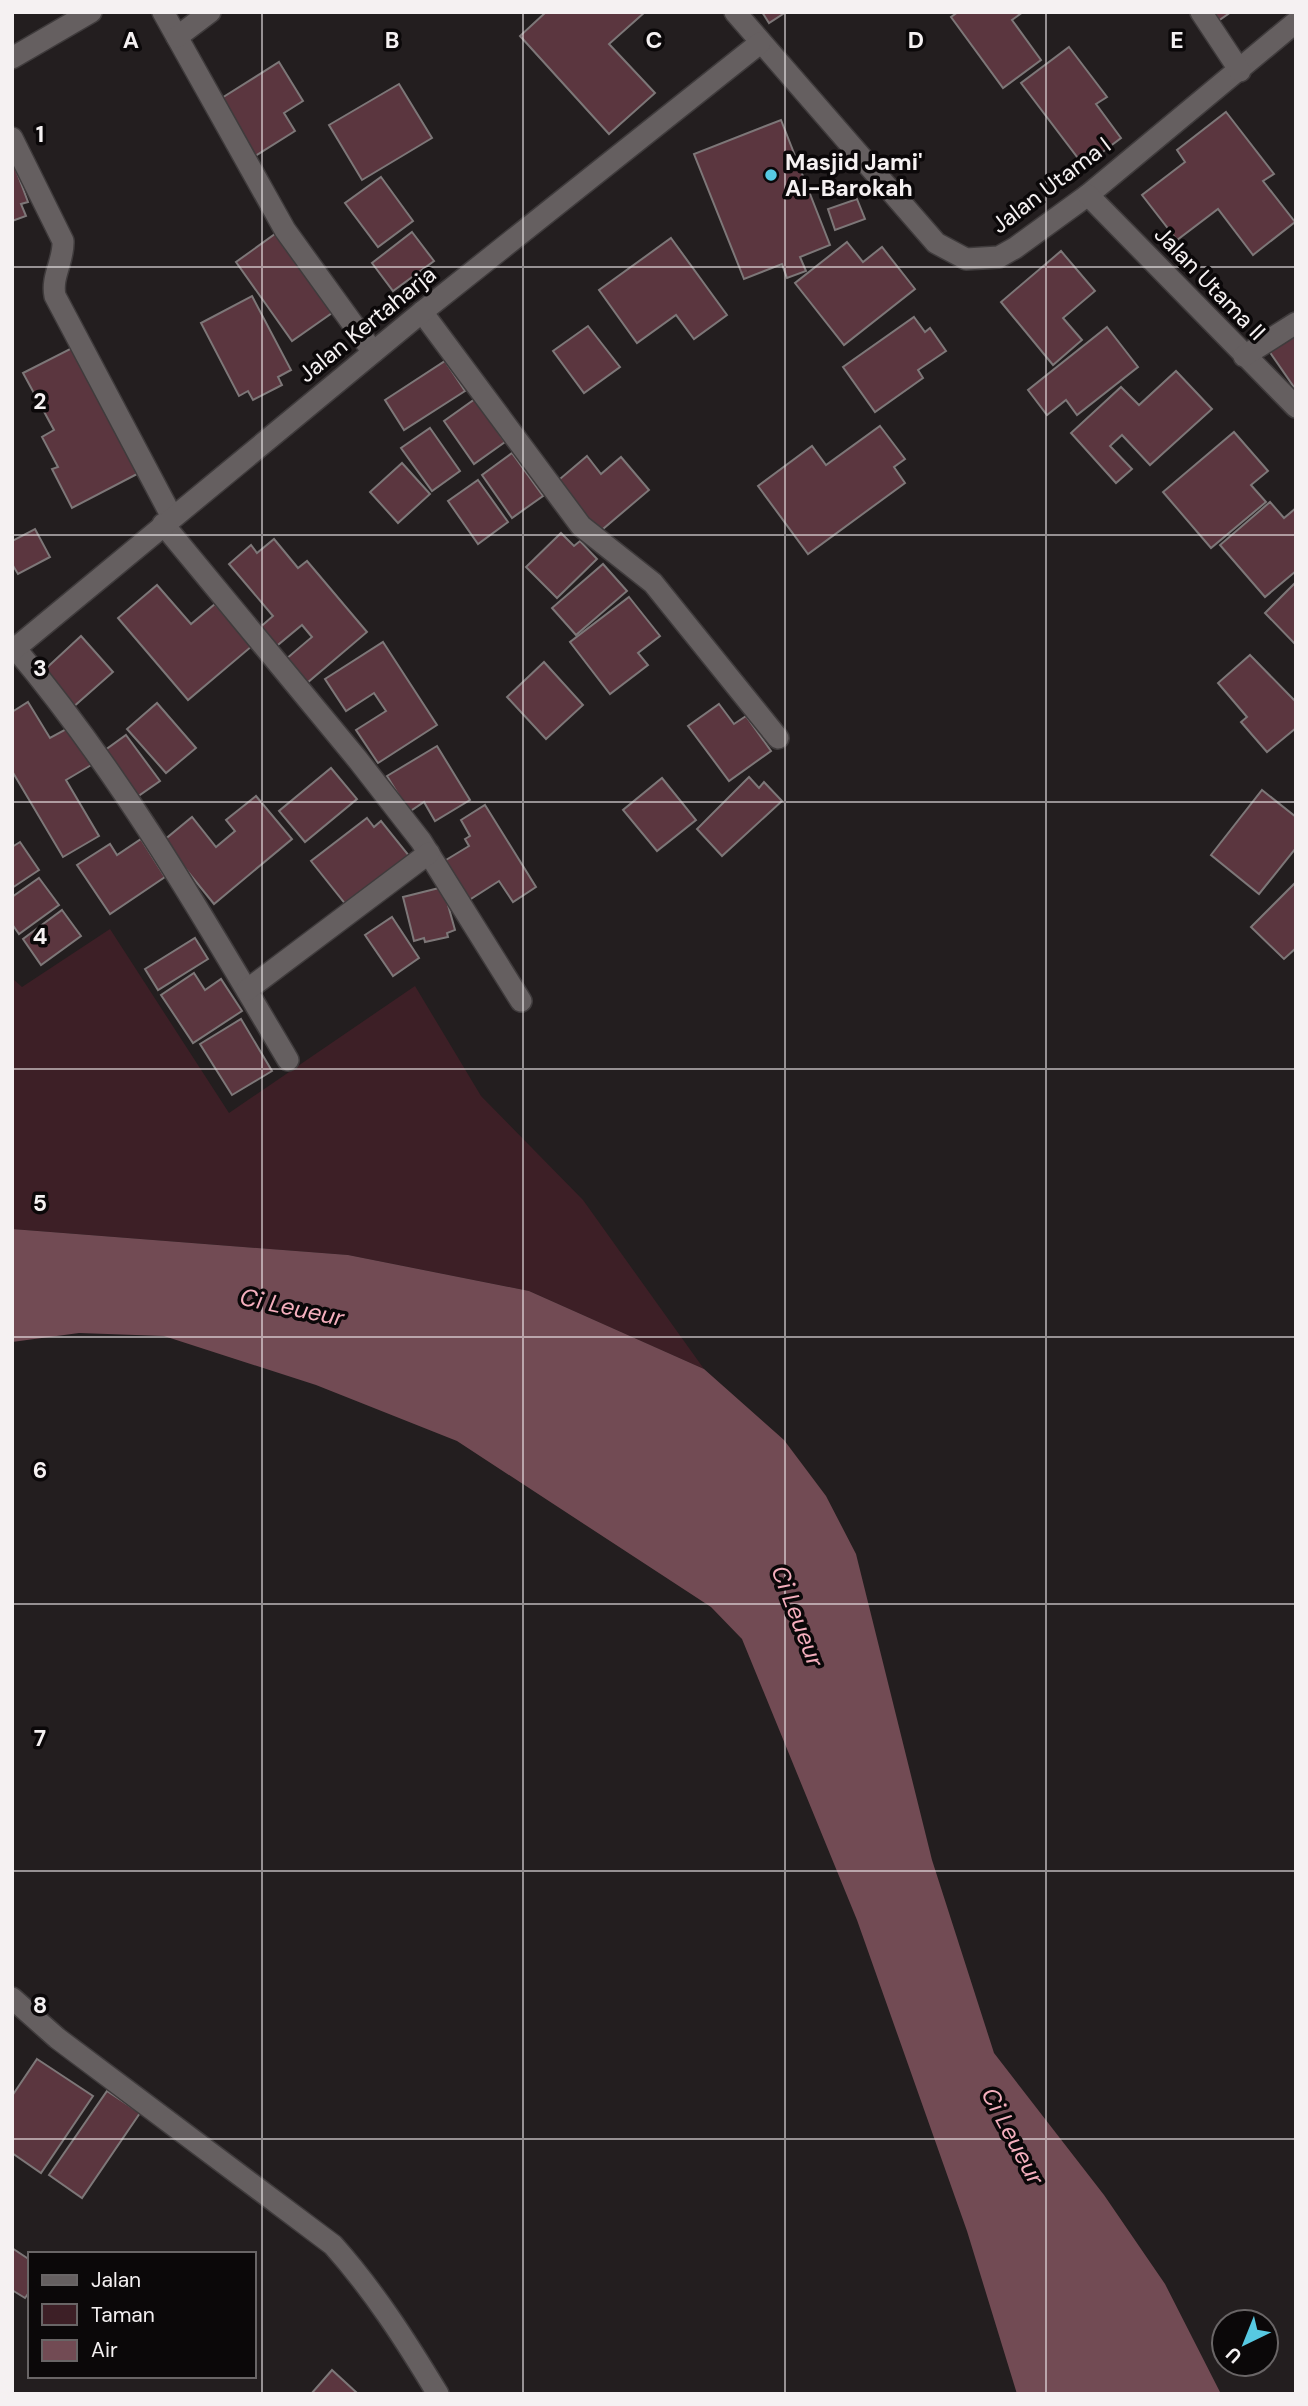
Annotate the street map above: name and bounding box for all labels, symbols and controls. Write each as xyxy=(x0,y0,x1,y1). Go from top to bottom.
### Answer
text: A xyxy=(123,25,139,55)
text: B xyxy=(385,25,399,55)
text: C xyxy=(646,25,662,55)
text: D xyxy=(908,25,924,55)
text: E xyxy=(1170,25,1184,55)
text: 1 xyxy=(36,119,44,149)
street label: Jalan Utama I xyxy=(985,130,1117,240)
place label: Masjid Jami' Al-Barokah xyxy=(785,147,923,203)
marker: Masjid Jami' Al-Barokah xyxy=(763,167,779,183)
street label: Jalan Utama II xyxy=(1148,220,1272,346)
street label: Jalan Kertaharja xyxy=(292,259,442,389)
text: 2 xyxy=(33,386,47,416)
text: 3 xyxy=(33,653,47,683)
text: 4 xyxy=(33,921,48,951)
text: 5 xyxy=(33,1188,47,1218)
water label: Ci Leueur xyxy=(237,1281,348,1333)
text: 6 xyxy=(33,1455,47,1485)
water label: Ci Leueur xyxy=(765,1561,832,1672)
text: 7 xyxy=(34,1723,46,1753)
text: 8 xyxy=(33,1990,47,2020)
water label: Ci Leueur xyxy=(974,2082,1052,2191)
legend xyxy=(28,2252,256,2378)
text: Jalan xyxy=(91,2266,141,2294)
text: Taman xyxy=(91,2301,155,2329)
north arrow xyxy=(1210,2308,1280,2378)
text: Air xyxy=(91,2336,118,2364)
text: U xyxy=(1220,2341,1247,2369)

